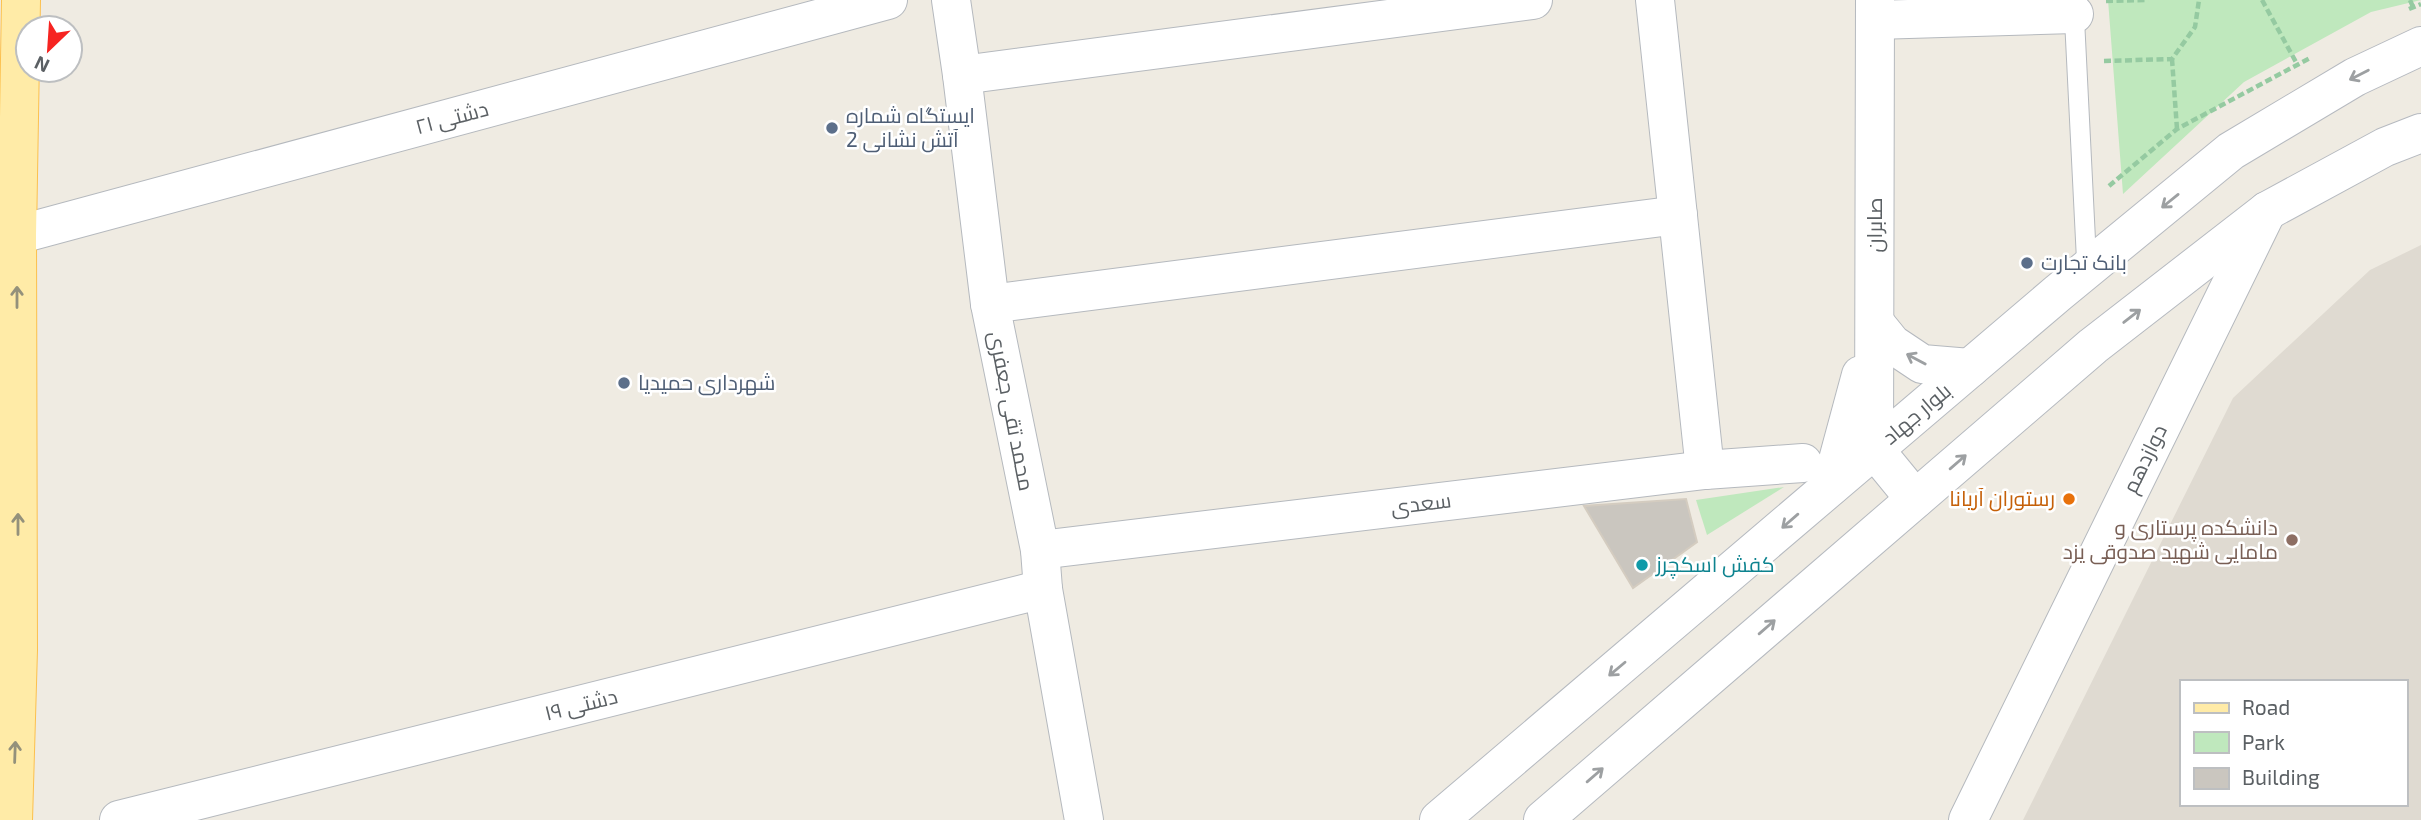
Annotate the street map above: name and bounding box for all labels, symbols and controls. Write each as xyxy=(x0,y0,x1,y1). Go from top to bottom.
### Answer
north arrow xyxy=(14,14,84,84)
text: N xyxy=(31,52,53,78)
one-way arrow xyxy=(2349,68,2370,82)
street label: دشتی ۲۱ xyxy=(412,95,491,140)
place label: ایستگاه شماره 2 آتش نشانی xyxy=(846,102,975,153)
marker: ایستگاه شماره 2 آتش نشانی xyxy=(824,120,840,136)
one-way arrow xyxy=(2162,193,2180,209)
street label: صابران xyxy=(1861,198,1888,252)
place label: بانک تجارت xyxy=(2041,249,2127,275)
marker: بانک تجارت xyxy=(2019,255,2035,271)
one-way arrow xyxy=(10,286,24,309)
one-way arrow xyxy=(2122,308,2141,323)
street label: محمد تقی جعفری xyxy=(983,329,1040,493)
one-way arrow xyxy=(1907,351,1927,365)
place label: شهرداری حمیدیا xyxy=(638,369,775,396)
marker: شهرداری حمیدیا xyxy=(616,375,632,391)
street label: بلوار جهاد xyxy=(1877,377,1957,450)
street label: دوازدهم xyxy=(2116,420,2174,498)
one-way arrow xyxy=(1949,454,1967,470)
place label: رستوران آریانا xyxy=(1949,485,2055,512)
street label: سعدی xyxy=(1389,486,1453,521)
marker: رستوران آریانا xyxy=(2061,491,2077,507)
one-way arrow xyxy=(11,513,25,536)
one-way arrow xyxy=(1781,513,1799,529)
place label: دانشکده پرستاری و مامایی شهید صدوقی یزد xyxy=(2063,514,2278,565)
marker: دانشکده پرستاری و مامایی شهید صدوقی یزد xyxy=(2284,532,2300,548)
place label: کفش اسکچرز xyxy=(1655,551,1775,579)
marker: کفش اسکچرز xyxy=(1634,557,1650,573)
one-way arrow xyxy=(1758,619,1776,635)
one-way arrow xyxy=(1608,660,1626,676)
legend xyxy=(2180,680,2407,806)
street label: دشتی ۱۹ xyxy=(542,682,620,727)
text: Road xyxy=(2242,694,2290,719)
text: Park xyxy=(2242,729,2285,754)
one-way arrow xyxy=(8,741,22,764)
text: Building xyxy=(2242,764,2320,789)
one-way arrow xyxy=(1586,767,1604,783)

